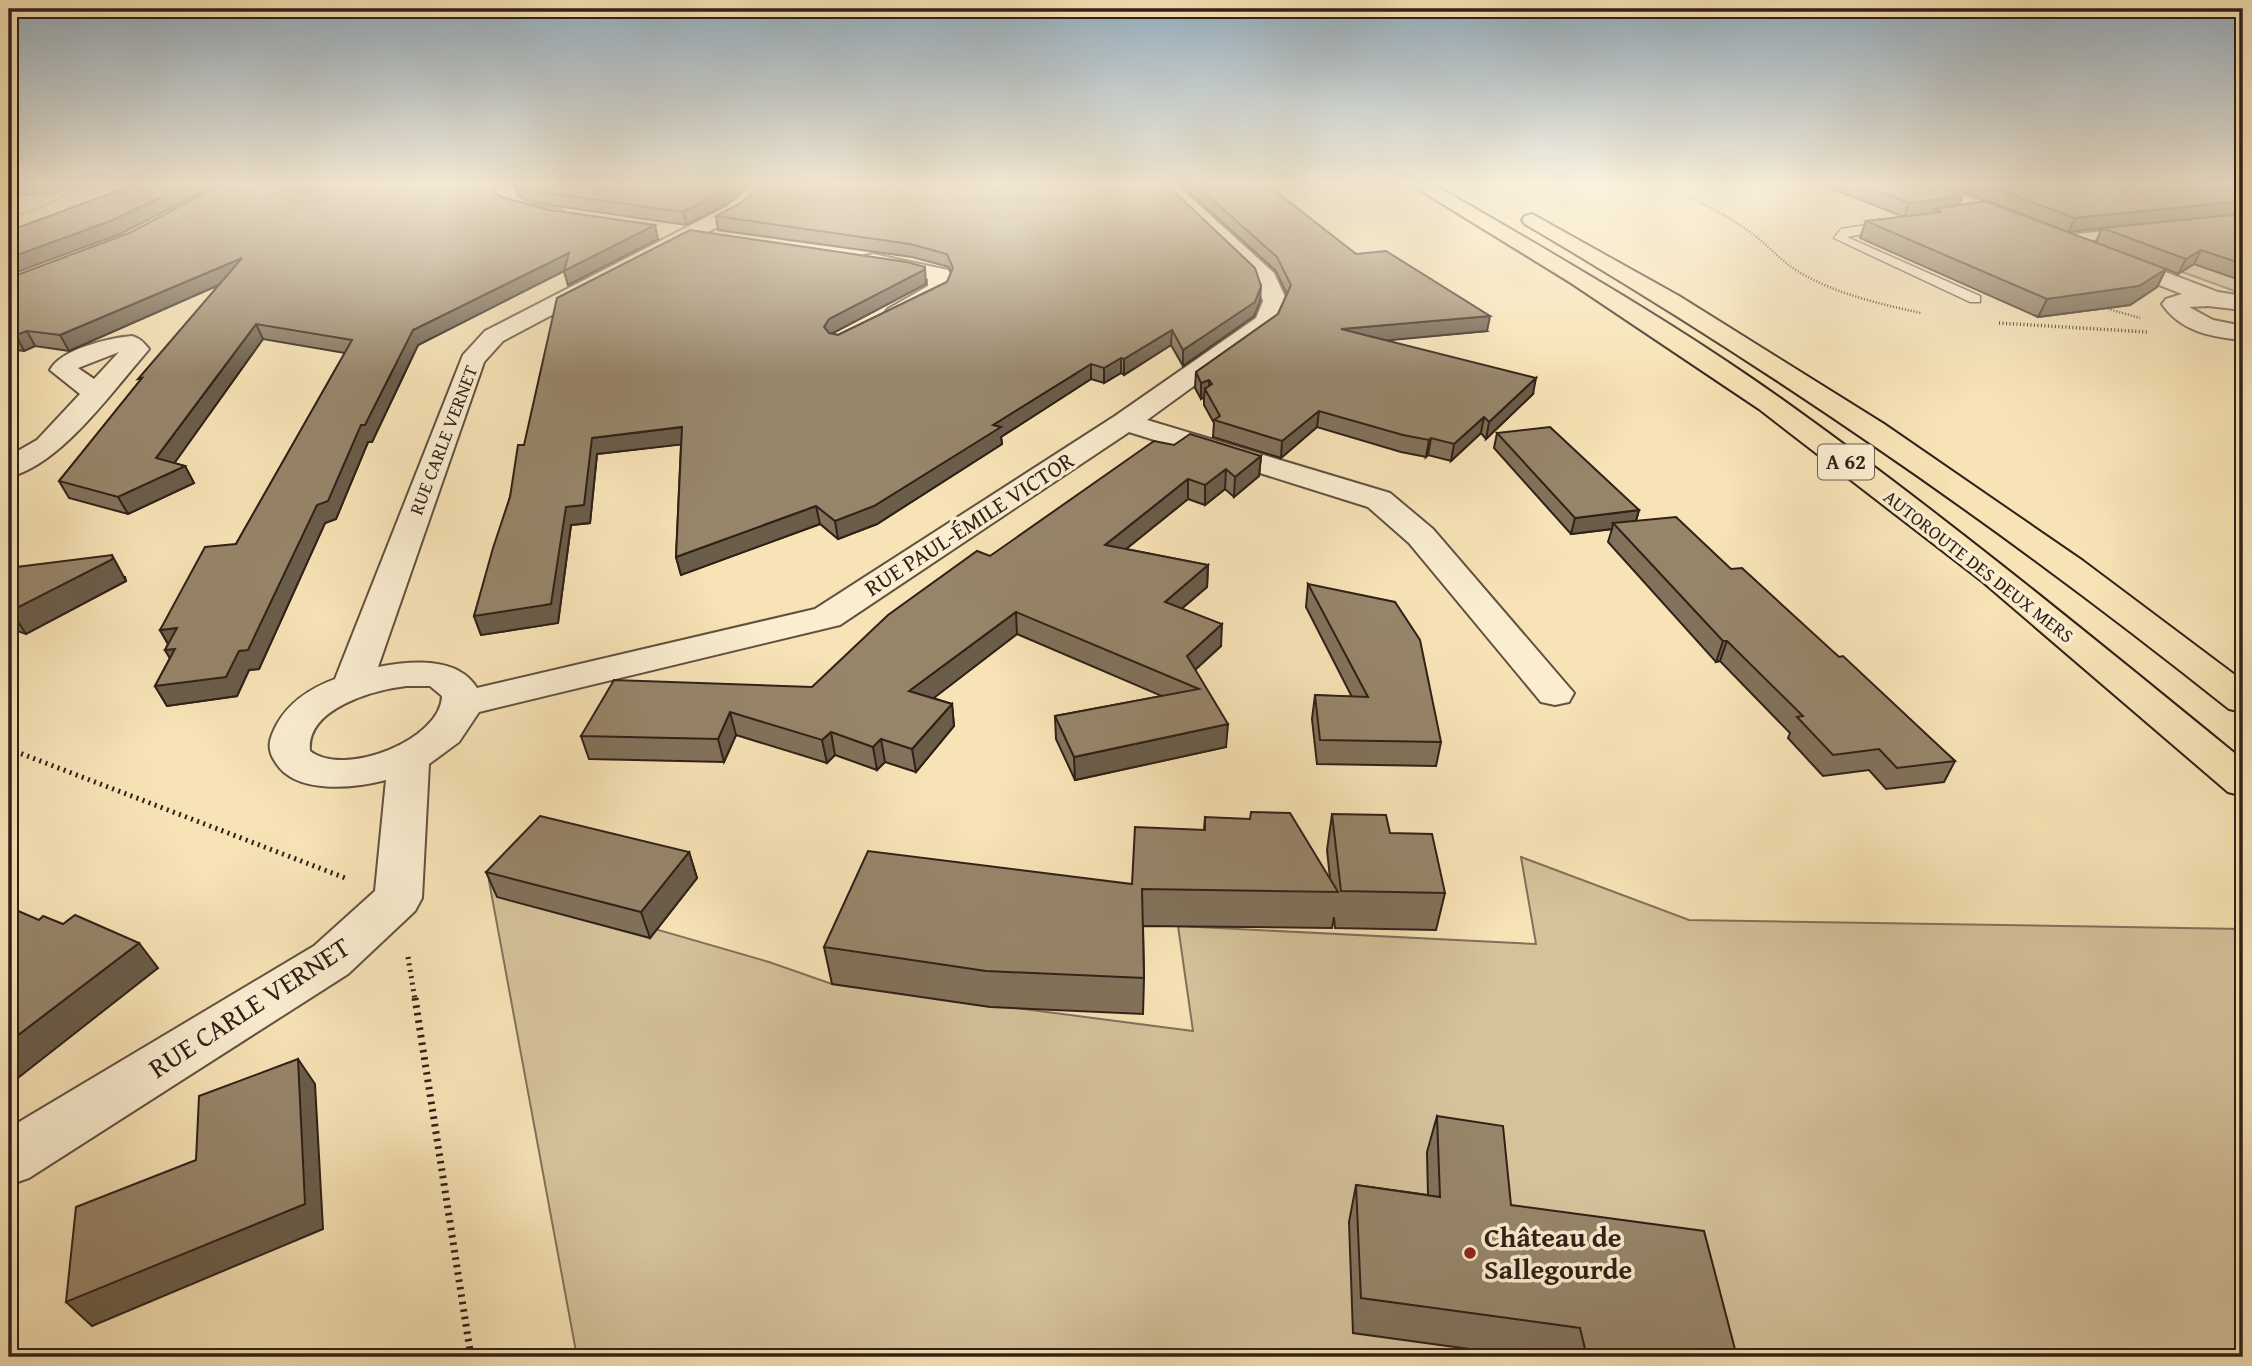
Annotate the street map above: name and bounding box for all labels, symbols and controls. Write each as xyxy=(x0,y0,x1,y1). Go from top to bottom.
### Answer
street label: RUE CARLE VERNET xyxy=(402,361,485,519)
street label: RUE PAUL-ÉMILE VICTOR xyxy=(858,443,1081,604)
road number: A 62 xyxy=(1818,444,1874,480)
street label: AUTOROUTE DES DEUX MERS xyxy=(1878,483,2080,649)
street label: RUE CARLE VERNET xyxy=(140,926,358,1087)
place label: Château de Sallegourde xyxy=(1484,1216,1632,1289)
marker: Château de Sallegourde xyxy=(1462,1245,1478,1261)

